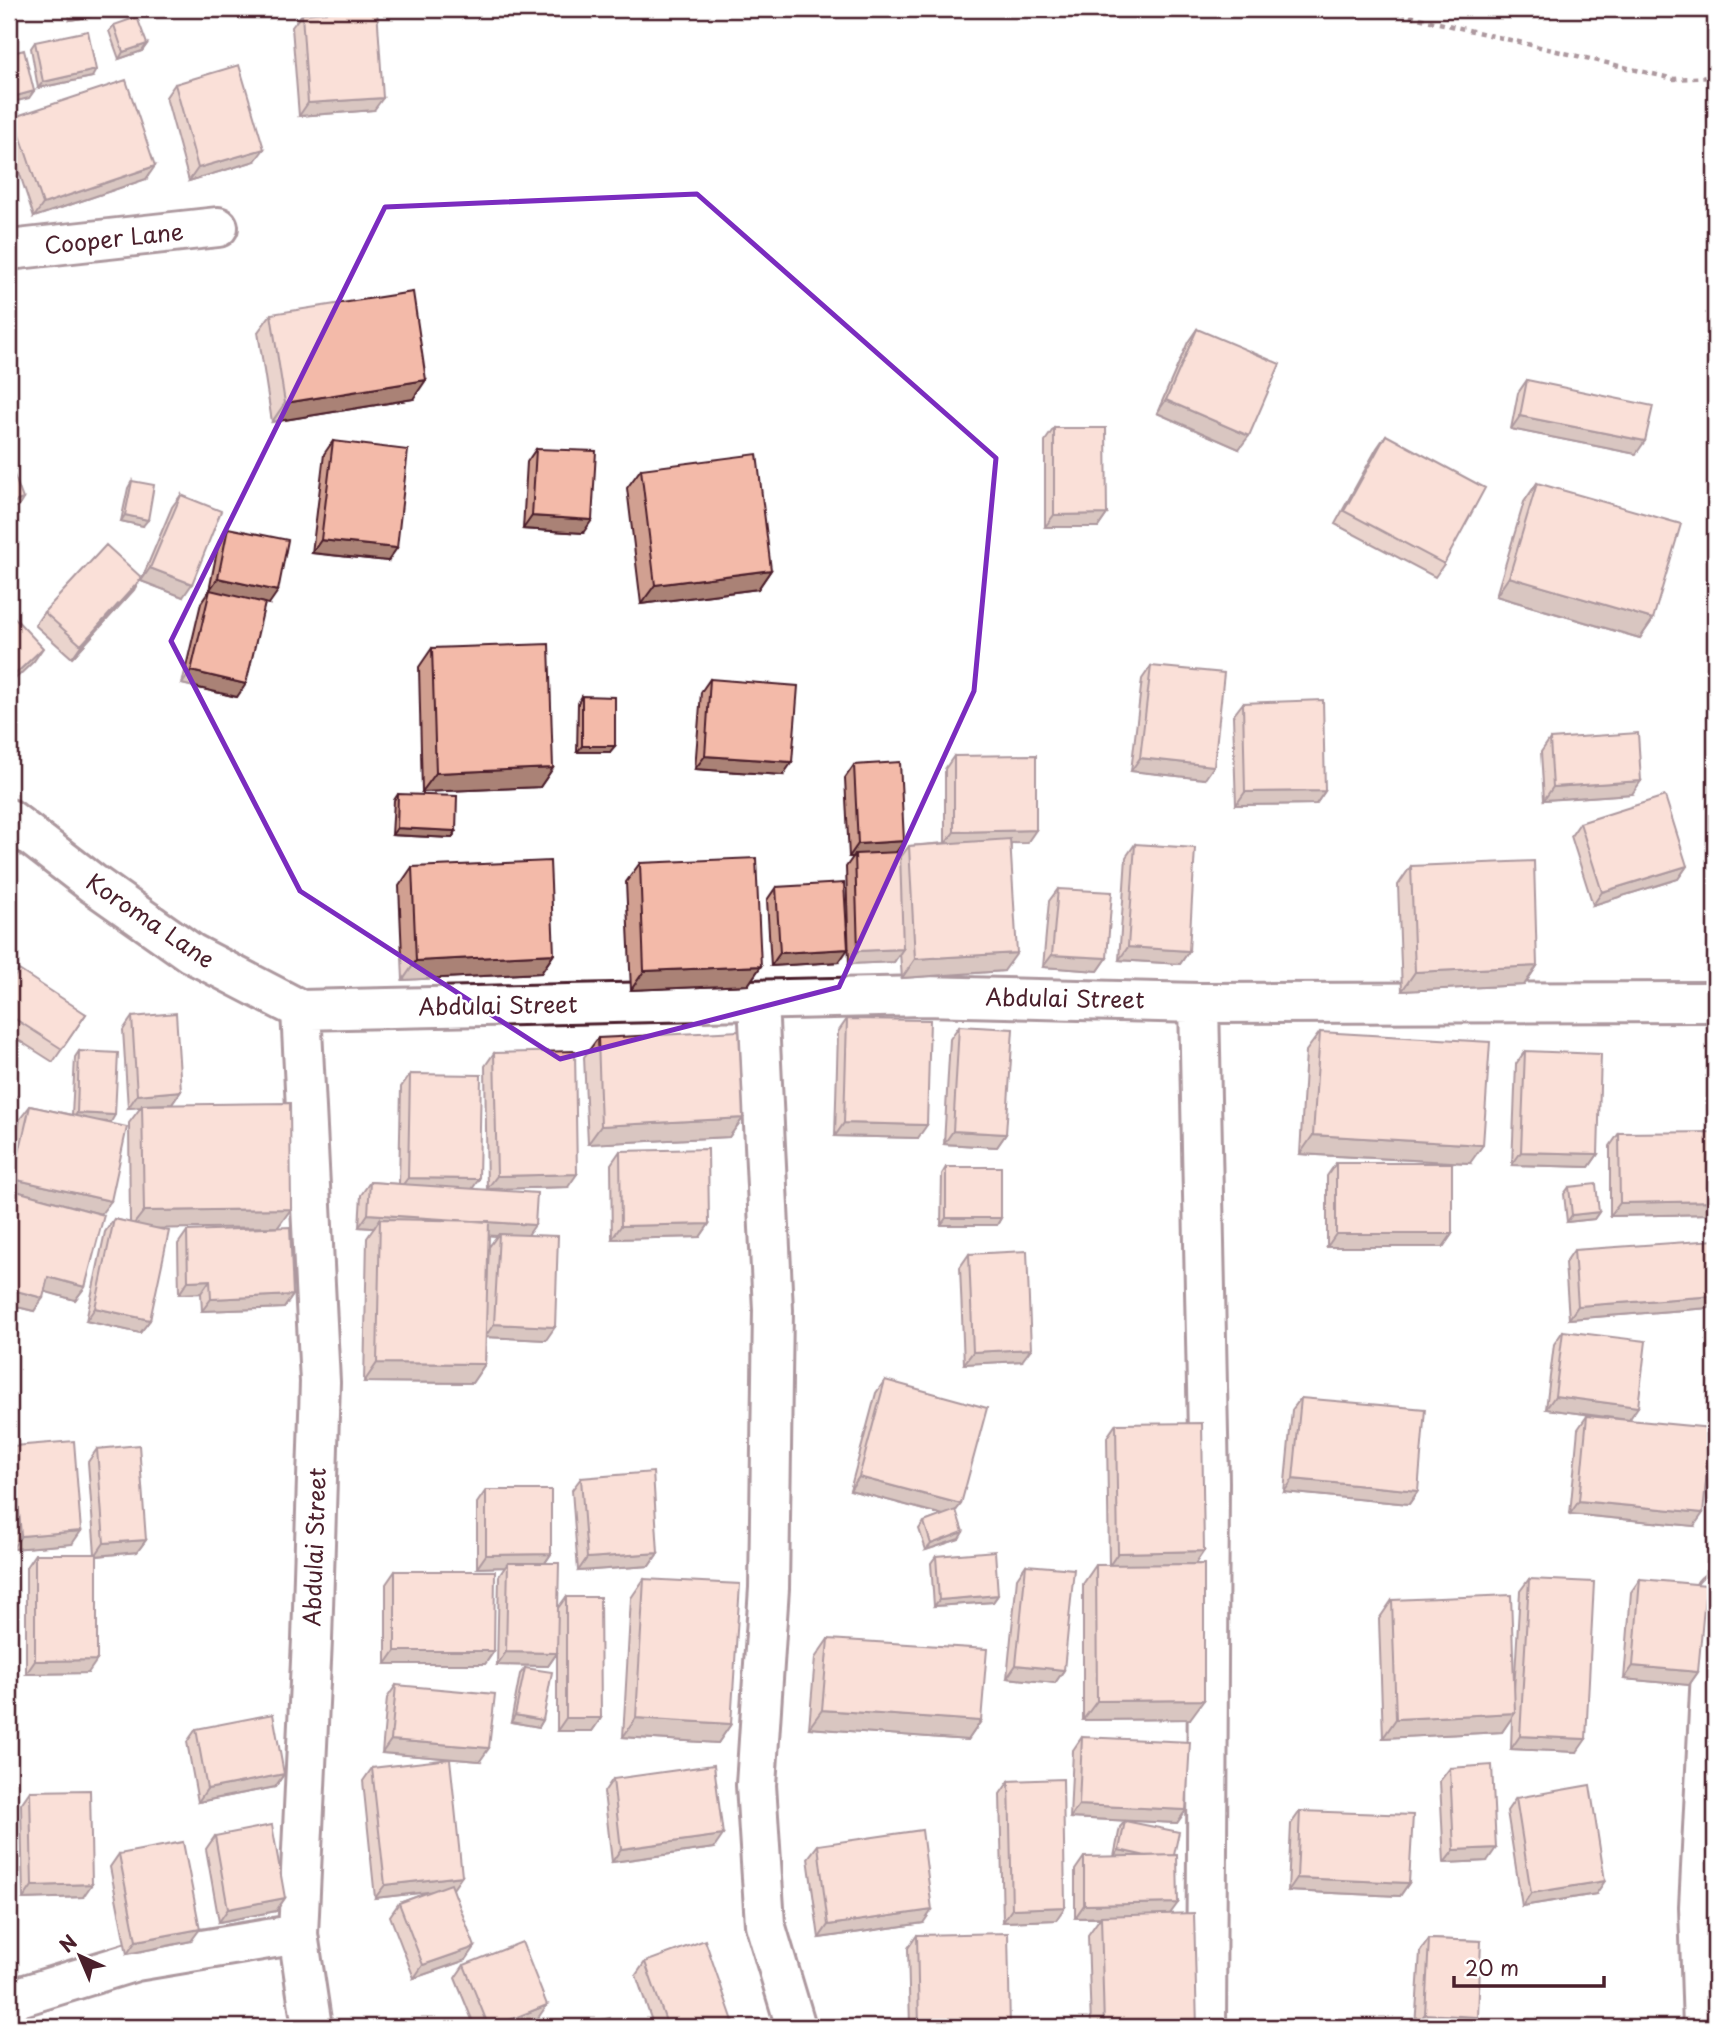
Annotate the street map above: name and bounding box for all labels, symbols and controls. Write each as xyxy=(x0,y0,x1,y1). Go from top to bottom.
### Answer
street label: Cooper Lane xyxy=(42,213,185,262)
street label: Koroma Lane xyxy=(80,864,222,976)
street label: Abdulai Street xyxy=(985,979,1145,1016)
street label: Abdulai Street xyxy=(418,986,578,1023)
street label: Abdulai Street xyxy=(293,1467,334,1627)
north arrow xyxy=(46,1920,116,1990)
text: N xyxy=(52,1928,83,1958)
scale bar xyxy=(1454,1945,1605,1989)
text: 20 m xyxy=(1465,1951,1519,1983)

